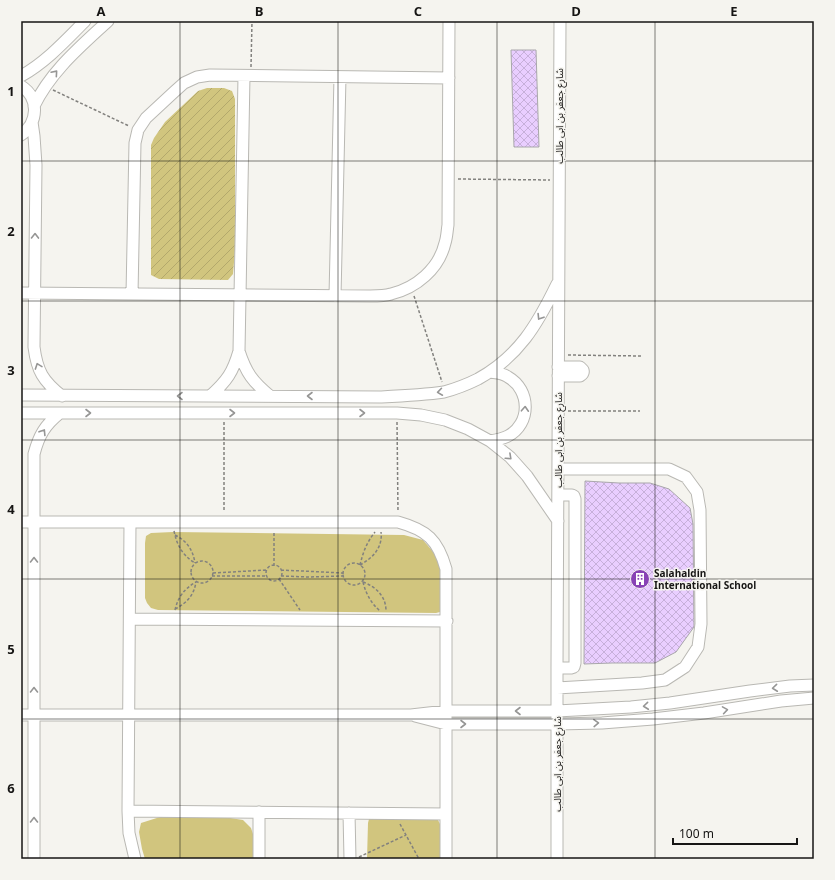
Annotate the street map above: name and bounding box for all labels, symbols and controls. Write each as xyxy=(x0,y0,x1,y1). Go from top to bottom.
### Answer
text: A xyxy=(97,0,106,26)
text: B xyxy=(255,0,264,26)
text: C xyxy=(414,0,422,26)
text: D xyxy=(571,0,581,26)
text: E xyxy=(730,0,738,26)
street label: شارع جعفر بن ابى طالب xyxy=(549,68,570,164)
one-way arrow xyxy=(51,70,58,78)
text: 1 xyxy=(7,78,15,106)
text: 2 xyxy=(7,218,15,246)
one-way arrow xyxy=(31,233,39,239)
one-way arrow xyxy=(538,313,545,320)
text: 3 xyxy=(7,357,15,385)
one-way arrow xyxy=(34,362,43,369)
one-way arrow xyxy=(437,387,443,396)
one-way arrow xyxy=(177,392,183,400)
one-way arrow xyxy=(307,392,313,400)
street label: شارع جعفر بن ابى طالب xyxy=(548,392,569,488)
one-way arrow xyxy=(521,406,529,412)
one-way arrow xyxy=(85,409,91,417)
one-way arrow xyxy=(229,409,235,417)
one-way arrow xyxy=(359,409,365,417)
one-way arrow xyxy=(38,429,45,436)
one-way arrow xyxy=(504,452,512,459)
text: 4 xyxy=(7,496,15,524)
one-way arrow xyxy=(30,557,38,563)
place label: Salahaldin International School xyxy=(654,563,756,596)
building icon: Salahaldin International School xyxy=(629,568,651,590)
text: 5 xyxy=(7,636,15,664)
one-way arrow xyxy=(772,683,778,692)
one-way arrow xyxy=(30,687,38,693)
one-way arrow xyxy=(643,701,649,710)
one-way arrow xyxy=(722,706,728,714)
one-way arrow xyxy=(515,707,521,715)
street label: شارع جعفر بن ابى طالب xyxy=(547,716,568,812)
one-way arrow xyxy=(593,719,599,727)
one-way arrow xyxy=(460,720,466,728)
text: 6 xyxy=(7,775,15,803)
one-way arrow xyxy=(30,817,38,823)
scale bar xyxy=(673,820,797,846)
text: 100 m xyxy=(679,822,714,847)

